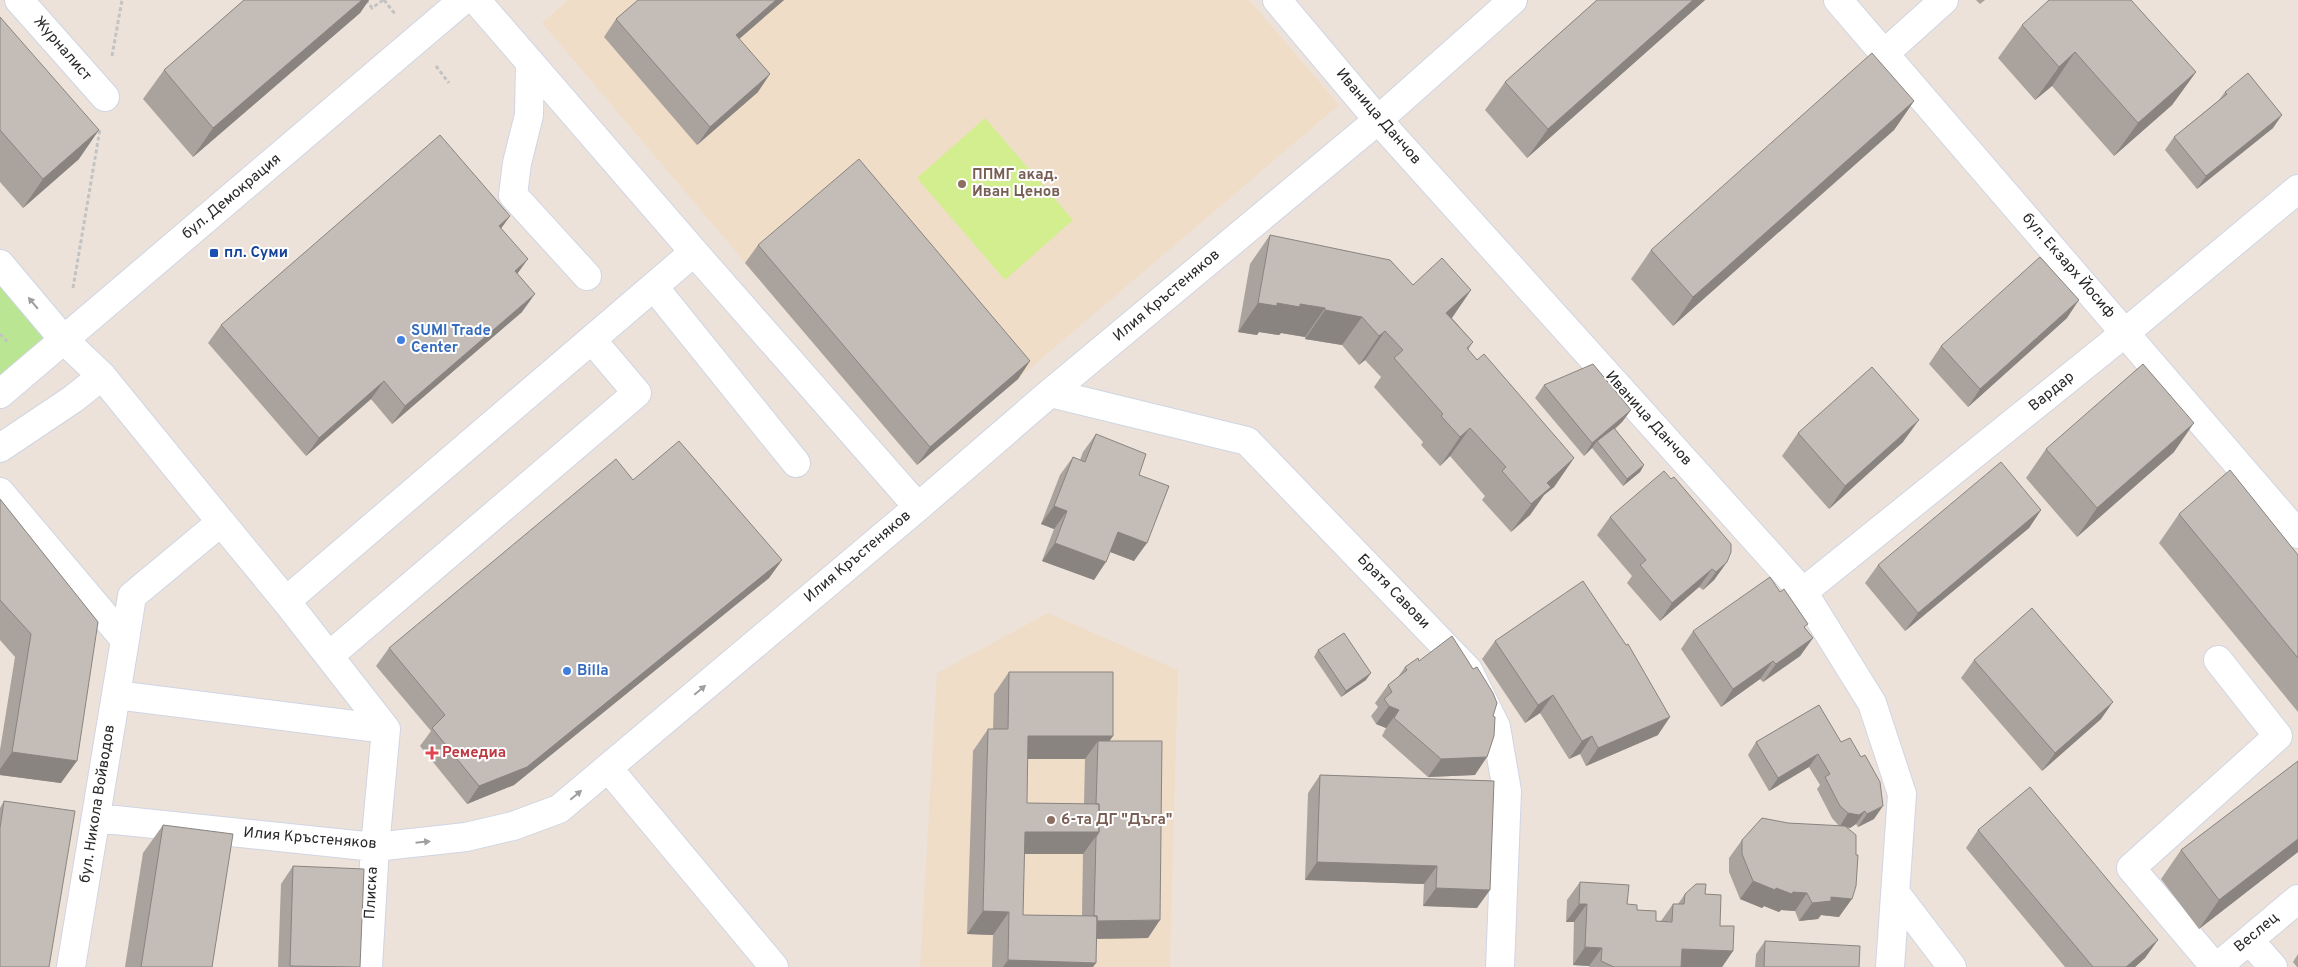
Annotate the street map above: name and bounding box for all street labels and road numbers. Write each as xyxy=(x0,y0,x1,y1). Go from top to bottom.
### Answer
street label: Журналист xyxy=(29,13,95,85)
street label: Иваница Данчов xyxy=(1331,65,1425,169)
street label: бул. Демокрация xyxy=(179,150,285,244)
street label: бул. Екзарх Йосиф xyxy=(2017,208,2120,322)
street label: Илия Кръстеняков xyxy=(1110,246,1224,346)
street label: Иваница Данчов xyxy=(1600,368,1696,470)
street label: Вардар xyxy=(2025,368,2079,416)
street label: Илия Кръстеняков xyxy=(801,507,915,607)
street label: Братя Савови xyxy=(1353,551,1433,633)
street label: бул. Никола Войводов xyxy=(76,724,120,884)
street label: Илия Кръстеняков xyxy=(243,824,377,854)
street label: Плиска xyxy=(361,866,383,920)
street label: Веслец xyxy=(2231,909,2283,957)

